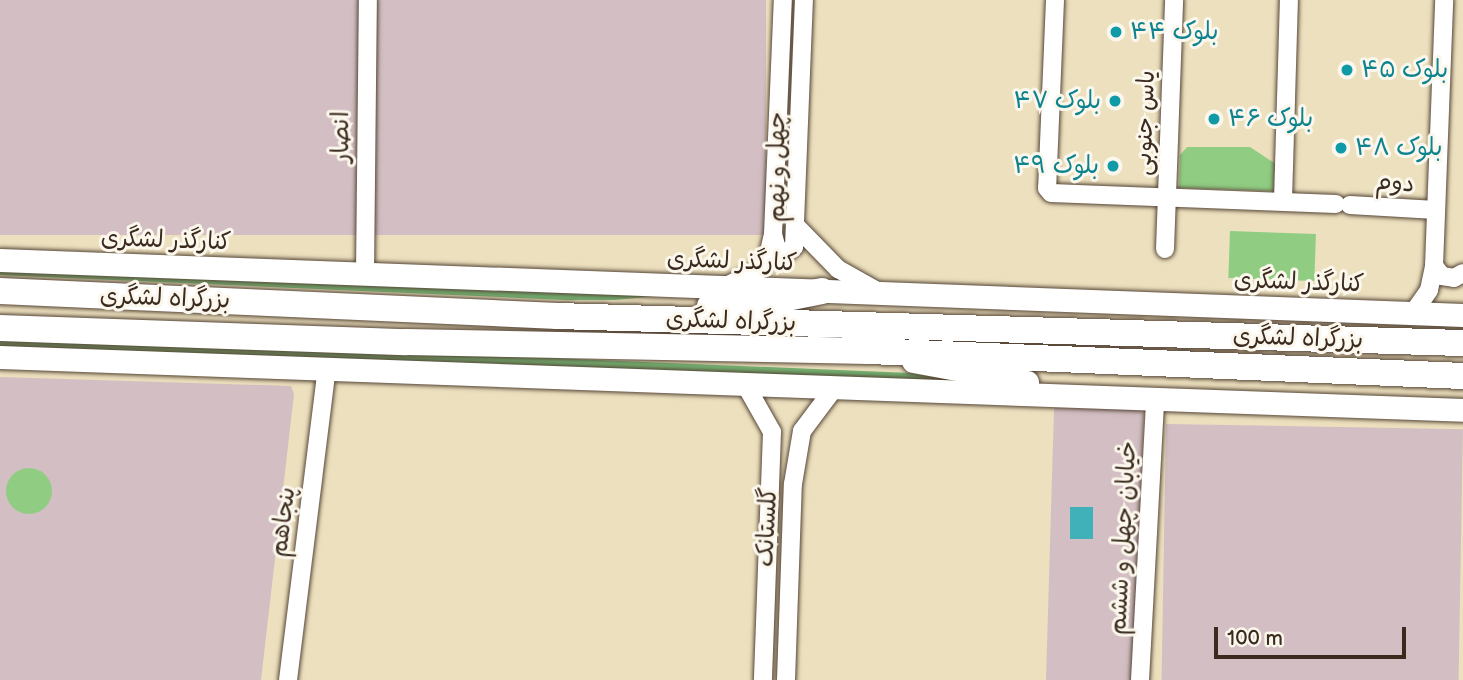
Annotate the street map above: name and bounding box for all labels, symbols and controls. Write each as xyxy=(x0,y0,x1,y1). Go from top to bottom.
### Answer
place label: بلوک ۴۴ xyxy=(1130,18,1219,46)
marker: بلوک ۴۴ xyxy=(1108,24,1124,40)
place label: بلوک ۴۵ xyxy=(1361,56,1448,84)
marker: بلوک ۴۵ xyxy=(1339,62,1355,78)
street label: یاس جنوبی xyxy=(1129,70,1161,176)
place label: بلوک ۴۷ xyxy=(1013,87,1101,115)
marker: بلوک ۴۷ xyxy=(1107,93,1123,109)
place label: بلوک ۴۶ xyxy=(1228,105,1313,133)
street label: انصار xyxy=(327,111,355,163)
marker: بلوک ۴۶ xyxy=(1206,111,1222,127)
street label: چهل و نهم xyxy=(763,112,791,222)
place label: بلوک ۴۸ xyxy=(1355,134,1442,162)
marker: بلوک ۴۸ xyxy=(1333,140,1349,156)
place label: بلوک ۴۹ xyxy=(1013,152,1099,180)
marker: بلوک ۴۹ xyxy=(1105,158,1121,174)
street label: دوم xyxy=(1375,167,1415,199)
street label: کنارگذر لشگری xyxy=(100,223,232,257)
street label: کنارگذر لشگری xyxy=(666,244,798,278)
street label: کنارگذر لشگری xyxy=(1233,265,1365,299)
street label: بزرگراه لشگری xyxy=(99,281,231,315)
street label: بزرگراه لشگری xyxy=(665,304,797,338)
street label: بزرگراه لشگری xyxy=(1232,321,1364,355)
street label: خیابان چهل و ششم xyxy=(1104,440,1142,636)
street label: پنجاهم xyxy=(264,485,302,559)
street label: گلستانک xyxy=(751,487,783,567)
scale bar xyxy=(1218,614,1410,658)
text: 100 m xyxy=(1227,626,1283,651)

